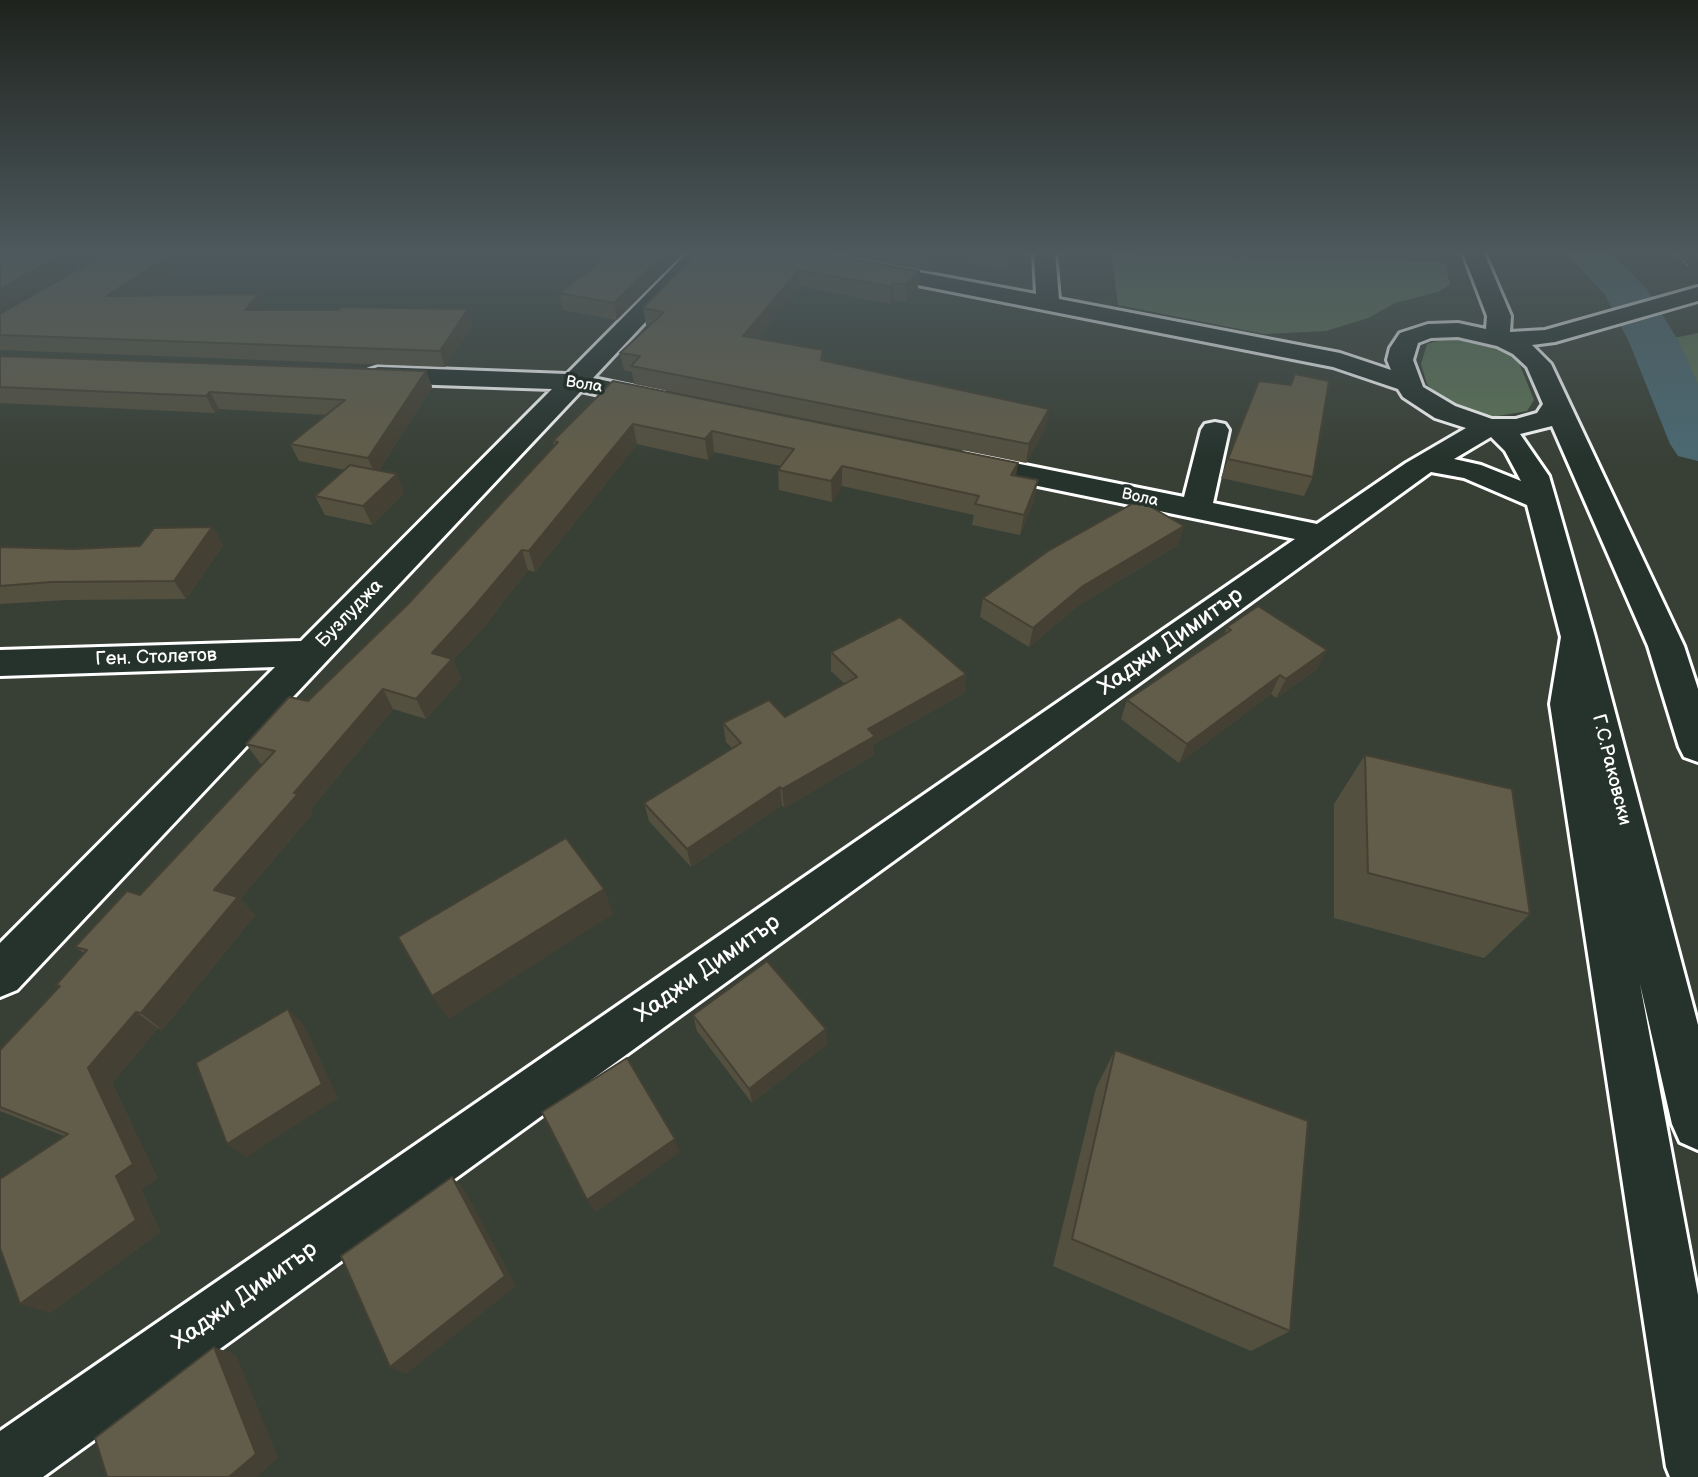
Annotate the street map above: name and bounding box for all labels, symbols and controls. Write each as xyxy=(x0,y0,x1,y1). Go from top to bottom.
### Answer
street label: Вола xyxy=(564,373,604,397)
street label: Вола xyxy=(1120,485,1160,511)
street label: Бузлуджа xyxy=(312,575,388,653)
street label: Хаджи Димитър xyxy=(1093,582,1249,702)
street label: Ген. Столетов xyxy=(95,644,217,672)
street label: Г.С.Раковски xyxy=(1586,712,1636,828)
street label: Хаджи Димитър xyxy=(630,909,786,1029)
street label: Хаджи Димитър xyxy=(167,1236,323,1356)

